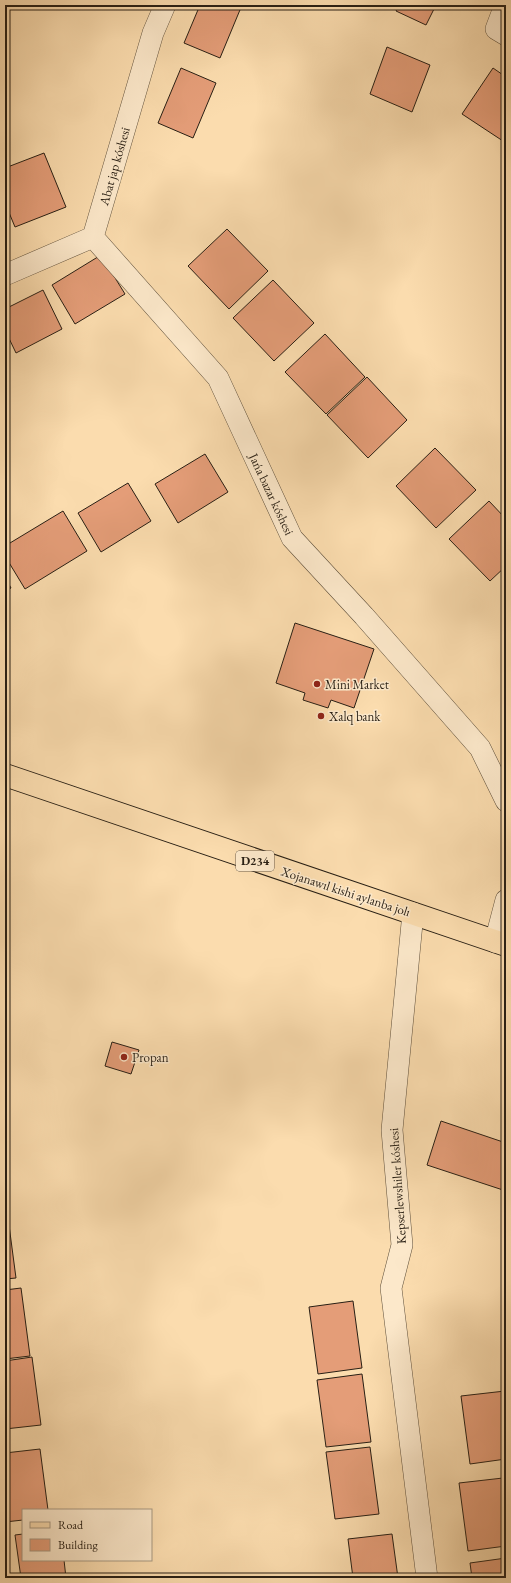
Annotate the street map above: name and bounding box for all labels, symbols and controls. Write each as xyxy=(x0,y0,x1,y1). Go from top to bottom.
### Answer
street label: Abat jap kóshesi xyxy=(95,125,134,208)
street label: Jańa bazar kóshesi xyxy=(245,450,298,538)
place label: Mini Market xyxy=(325,676,389,693)
marker: Mini Market xyxy=(312,679,322,689)
place label: Xalq bank xyxy=(328,708,381,725)
marker: Xalq bank xyxy=(316,711,326,721)
road number: D234 xyxy=(236,851,274,871)
street label: Xojanawıl kishi aylanba jolı xyxy=(278,862,413,920)
place label: Propan xyxy=(132,1049,169,1066)
marker: Propan xyxy=(119,1052,129,1062)
street label: Kepserlewshiler kóshesi xyxy=(385,1127,410,1245)
legend xyxy=(22,1509,152,1561)
text: Road xyxy=(58,1517,84,1533)
text: Building xyxy=(58,1537,99,1553)

